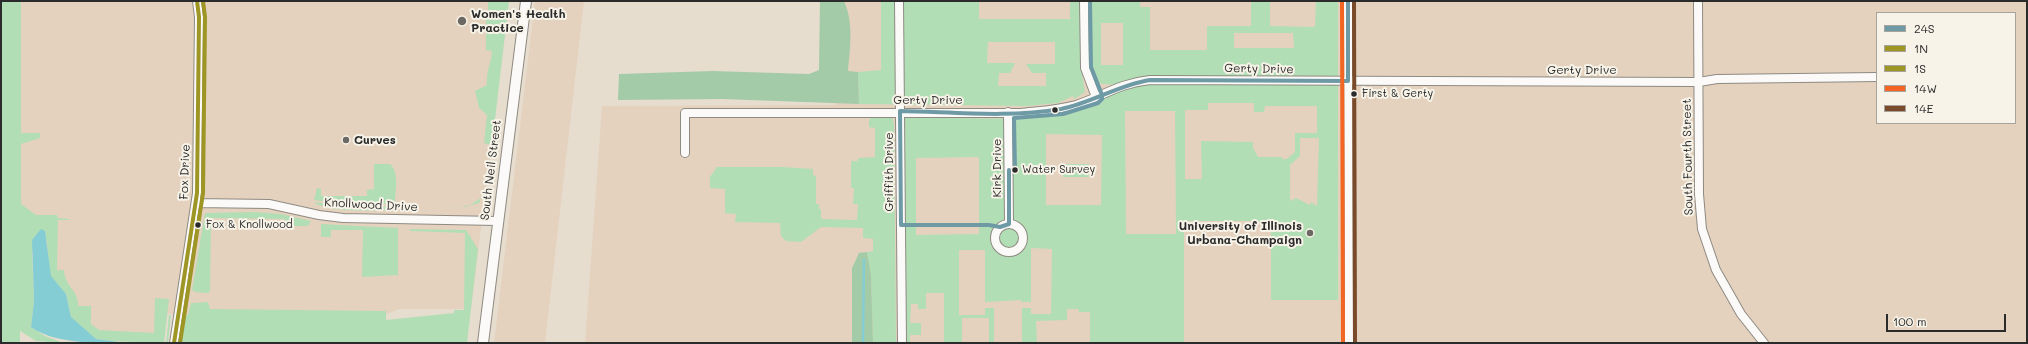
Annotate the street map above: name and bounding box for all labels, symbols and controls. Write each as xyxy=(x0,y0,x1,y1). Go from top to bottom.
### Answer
place label: Women's Health Practice xyxy=(471,7,565,35)
legend xyxy=(1876,12,2016,124)
marker: Women's Health Practice xyxy=(456,15,468,27)
text: 24S xyxy=(1914,20,1934,36)
text: 1N xyxy=(1914,40,1928,56)
text: 1S xyxy=(1914,60,1926,76)
street label: Gerty Drive xyxy=(1224,61,1294,77)
street label: Gerty Drive xyxy=(1547,63,1617,77)
text: 14W xyxy=(1914,80,1937,96)
place label: First & Gerty xyxy=(1362,87,1433,101)
marker: First & Gerty xyxy=(1349,89,1359,99)
street label: Gerty Drive xyxy=(893,93,963,107)
street label: South Fourth Street xyxy=(1680,98,1696,216)
text: 14E xyxy=(1914,100,1933,116)
unlabelled marker xyxy=(1050,105,1060,115)
street label: South Neil Street xyxy=(478,119,504,221)
street label: Griffith Drive xyxy=(882,132,896,212)
place label: Curves xyxy=(354,133,396,147)
marker: Curves xyxy=(341,135,351,145)
street label: Kirk Drive xyxy=(990,139,1004,197)
street label: Fox Drive xyxy=(177,144,193,200)
place label: Water Survey xyxy=(1022,163,1095,177)
marker: Water Survey xyxy=(1010,165,1020,175)
street label: Knollwood Drive xyxy=(324,195,418,215)
place label: Fox & Knollwood xyxy=(206,218,293,232)
place label: University of Illinois Urbana-Champaign xyxy=(1179,219,1302,247)
marker: Fox & Knollwood xyxy=(193,220,203,230)
marker: University of Illinois Urbana-Champaign xyxy=(1305,228,1315,238)
scale bar xyxy=(1888,306,2008,332)
text: 100 m xyxy=(1893,313,1927,329)

